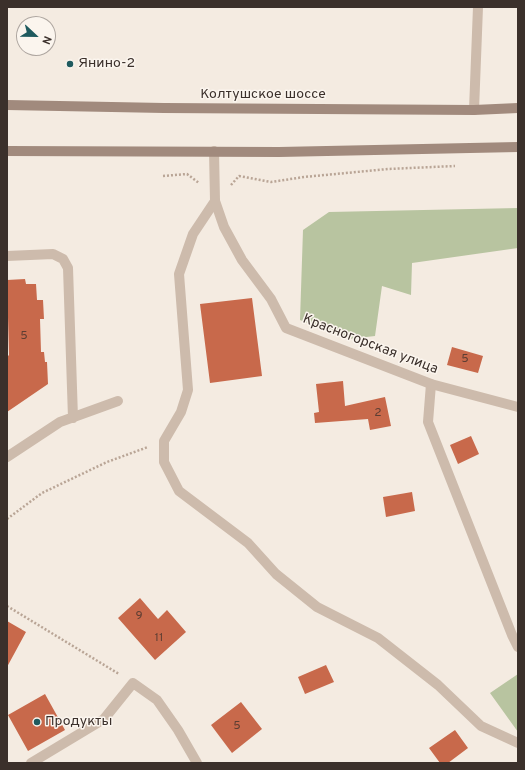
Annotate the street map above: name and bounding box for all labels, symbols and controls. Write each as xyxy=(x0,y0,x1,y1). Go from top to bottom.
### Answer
north arrow xyxy=(16,16,56,56)
text: N xyxy=(38,34,54,46)
place label: Янино-2 xyxy=(78,56,135,72)
marker: Янино-2 xyxy=(65,59,75,69)
street label: Колтушское шоссе xyxy=(200,87,326,103)
street label: Красногорская улица xyxy=(300,311,440,379)
house number: 5 xyxy=(20,330,28,344)
house number: 5 xyxy=(461,353,469,367)
house number: 2 xyxy=(374,407,382,421)
house number: 9 xyxy=(135,610,143,624)
house number: 11 xyxy=(155,632,163,646)
place label: Продукты xyxy=(45,714,112,730)
marker: Продукты xyxy=(32,717,42,727)
house number: 5 xyxy=(233,720,241,734)

